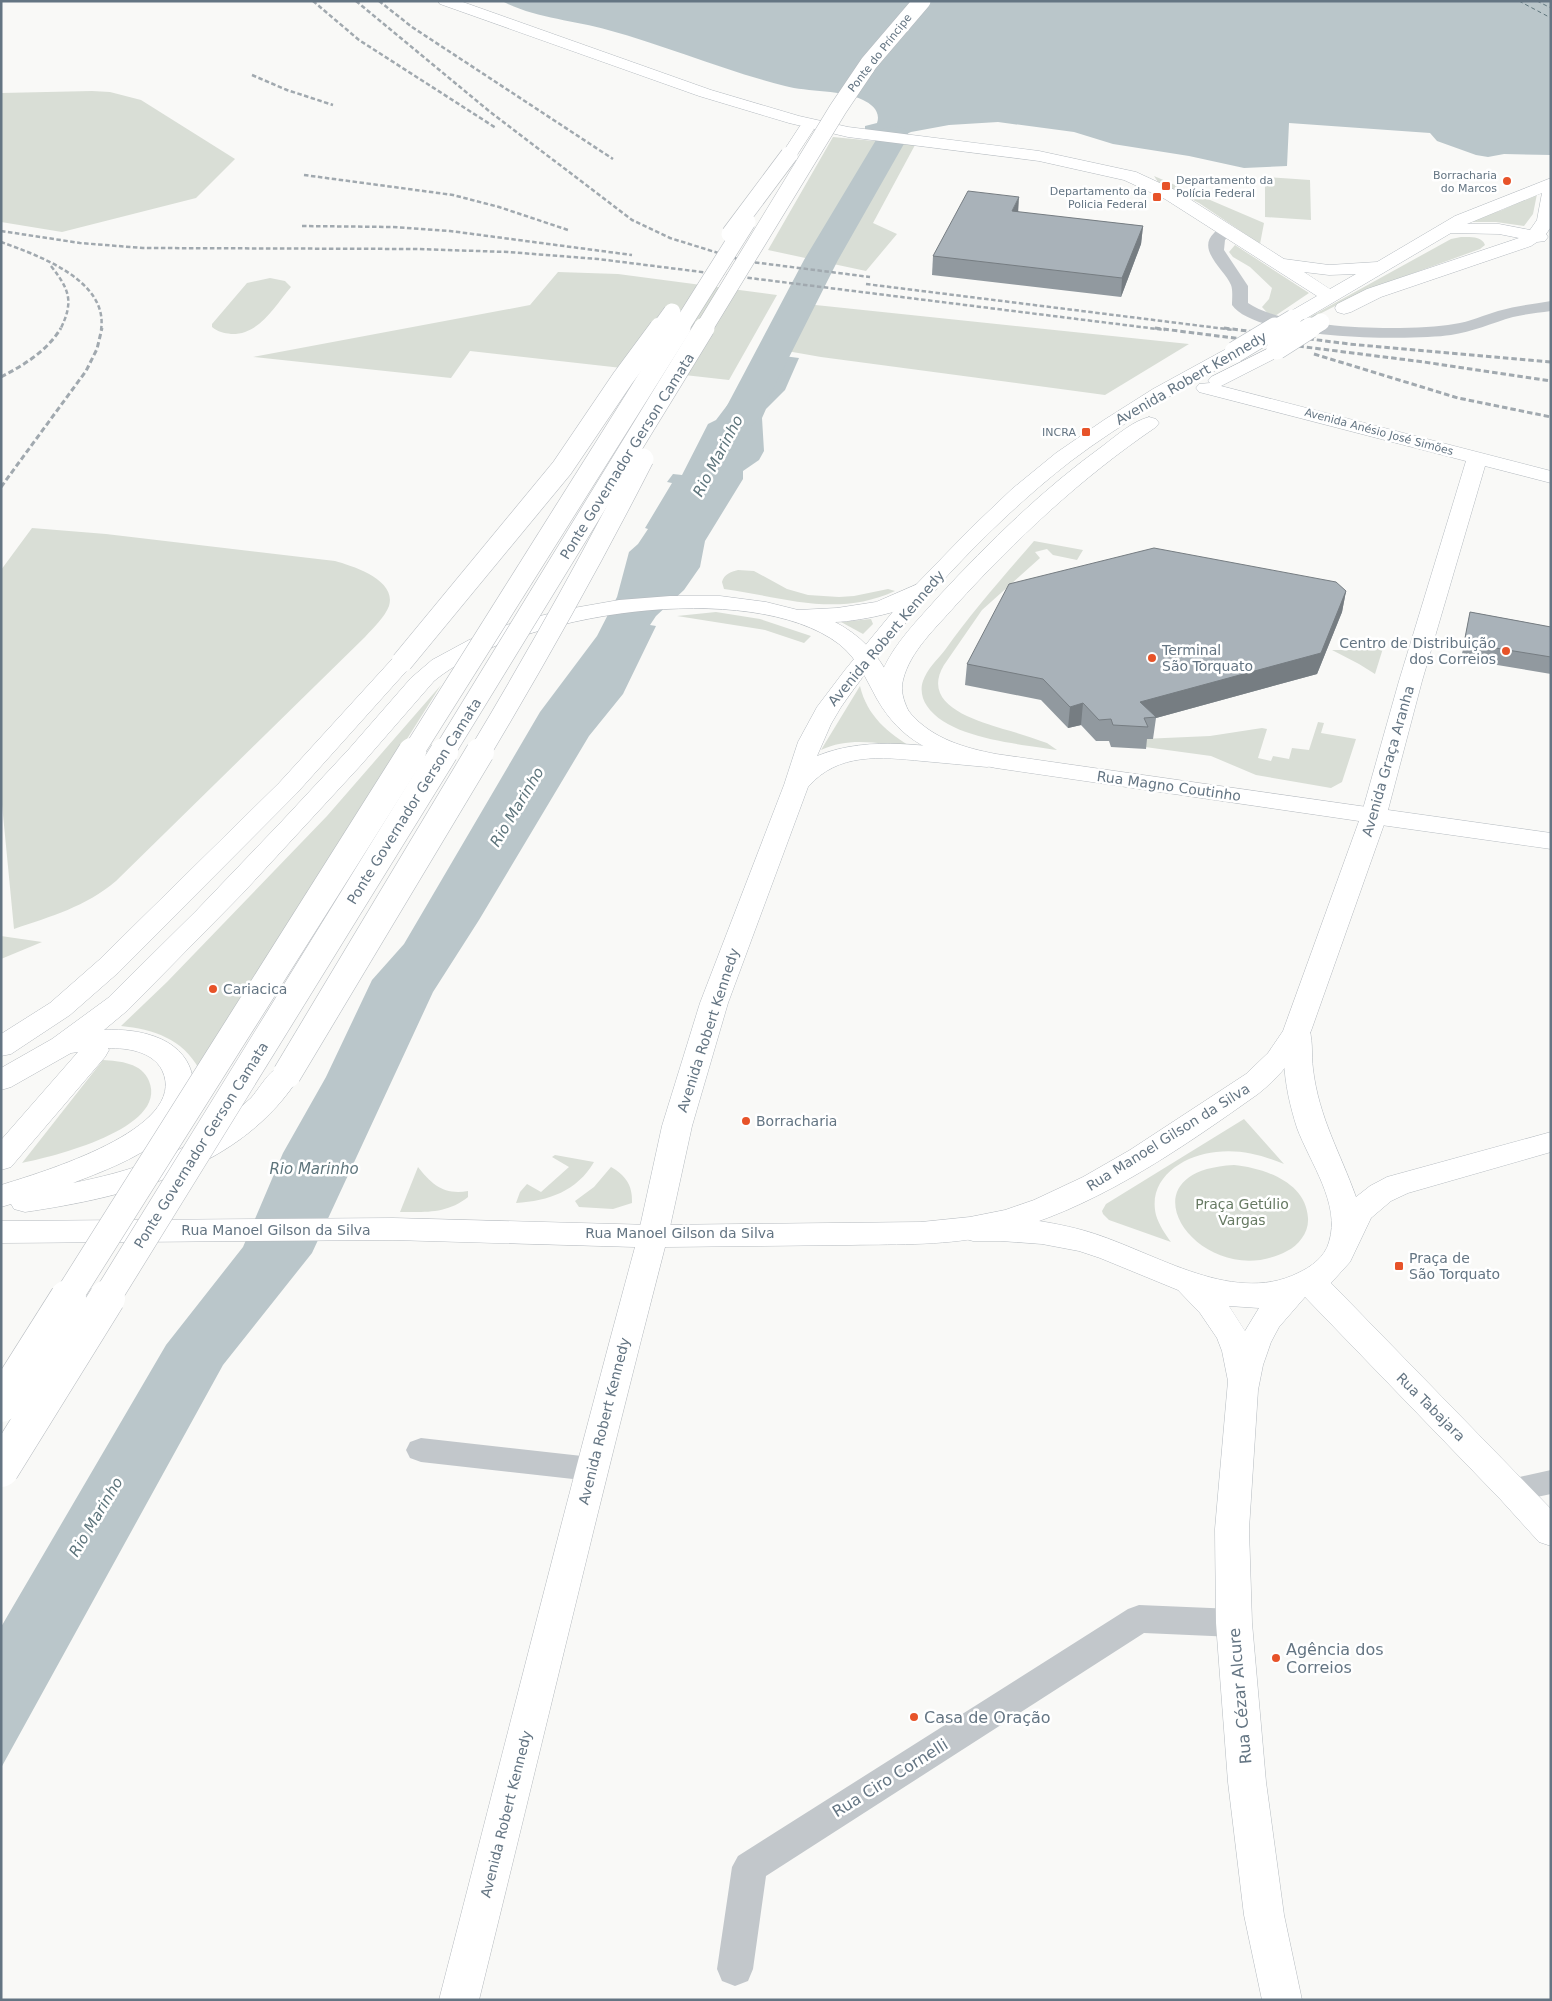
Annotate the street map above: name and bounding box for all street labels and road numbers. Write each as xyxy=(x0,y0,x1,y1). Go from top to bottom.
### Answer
street label: Ponte do Príncipe xyxy=(845,11,915,95)
street label: Avenida Robert Kennedy xyxy=(1113,328,1269,428)
street label: Ponte Governador Gerson Camata xyxy=(557,350,697,562)
street label: Avenida Anésio José Simões xyxy=(1303,406,1455,458)
street label: Avenida Robert Kennedy xyxy=(825,567,947,709)
street label: Avenida Graça Aranha xyxy=(1359,684,1417,838)
street label: Ponte Governador Gerson Camata xyxy=(344,695,484,907)
street label: Rua Magno Coutinho xyxy=(1096,768,1242,804)
street label: Avenida Robert Kennedy xyxy=(674,946,742,1114)
street label: Ponte Governador Gerson Camata xyxy=(131,1039,271,1251)
street label: Rua Manoel Gilson da Silva xyxy=(1083,1080,1253,1194)
street label: Rua Manoel Gilson da Silva xyxy=(181,1222,371,1238)
street label: Rua Manoel Gilson da Silva xyxy=(585,1225,775,1241)
street label: Avenida Robert Kennedy xyxy=(575,1336,633,1506)
street label: Rua Tabajara xyxy=(1393,1369,1469,1445)
street label: Rua Cézar Alcure xyxy=(1225,1627,1255,1765)
street label: Avenida Robert Kennedy xyxy=(477,1729,535,1899)
street label: Rua Ciro Cornelli xyxy=(829,1735,951,1821)

